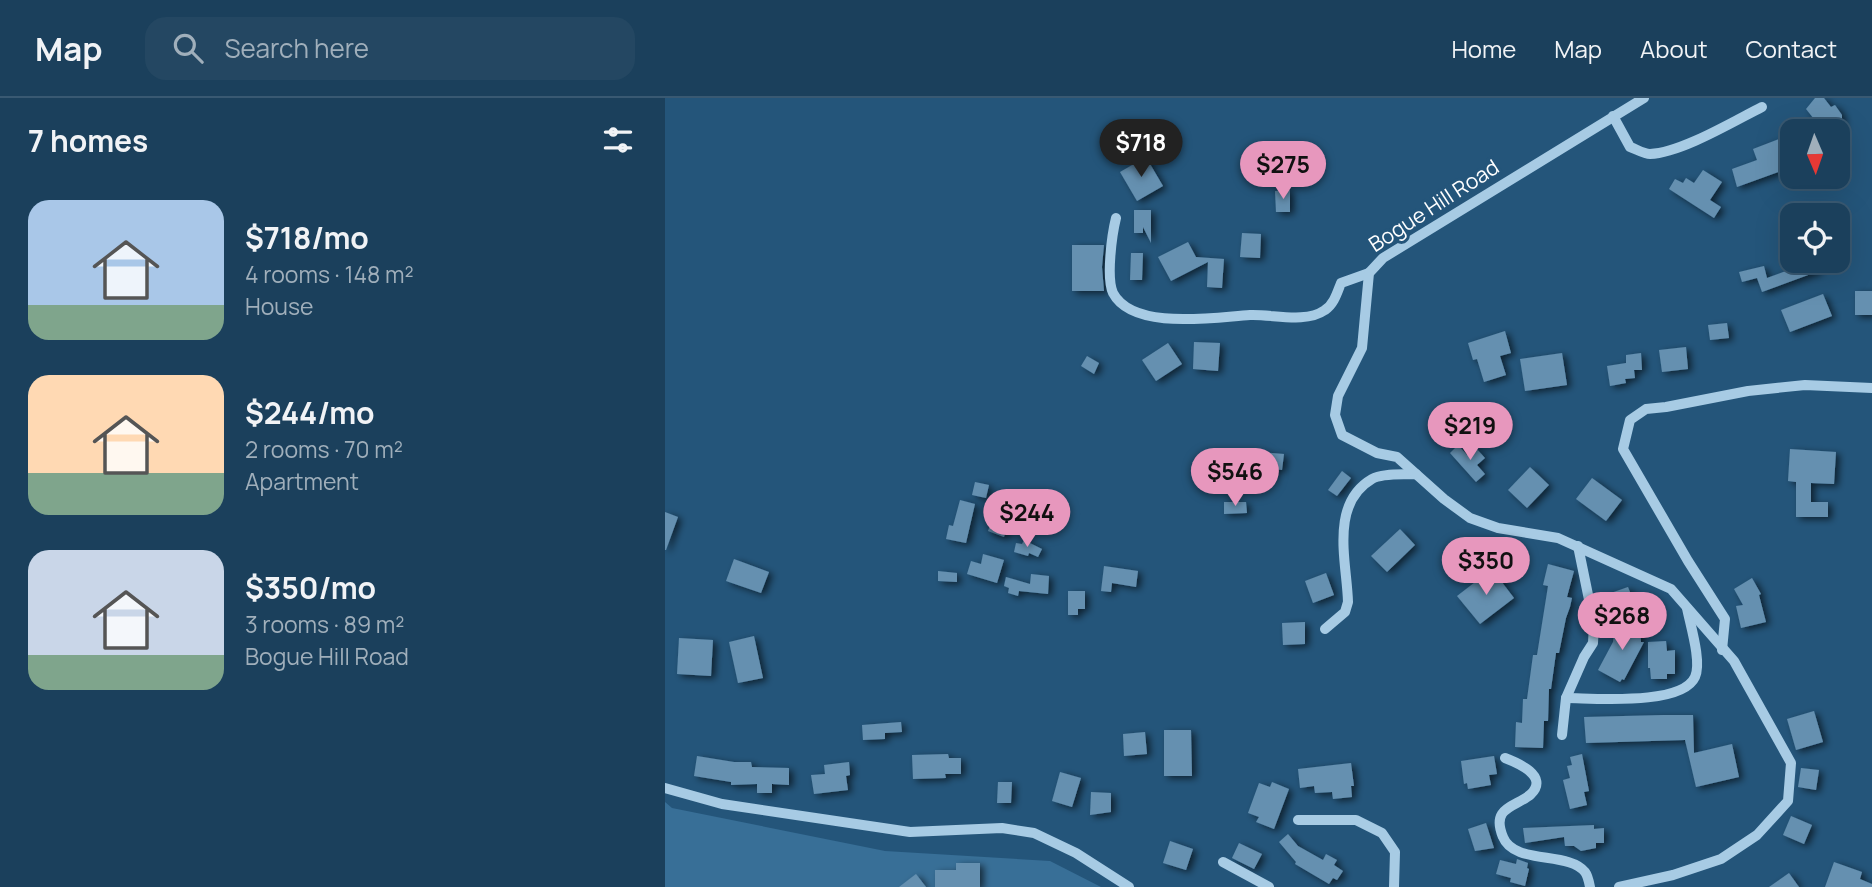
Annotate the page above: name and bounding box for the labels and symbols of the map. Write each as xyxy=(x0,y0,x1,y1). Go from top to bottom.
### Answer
north arrow xyxy=(1780,119,1850,189)
pin: $718 xyxy=(1100,120,1182,179)
pin: $275 xyxy=(1242,141,1324,201)
street label: Bogue Hill Road xyxy=(1363,153,1504,258)
pin: $219 xyxy=(1429,402,1511,462)
pin: $546 xyxy=(1194,448,1276,508)
pin: $244 xyxy=(986,490,1068,549)
pin: $350 xyxy=(1445,538,1527,597)
pin: $268 xyxy=(1581,592,1663,652)

